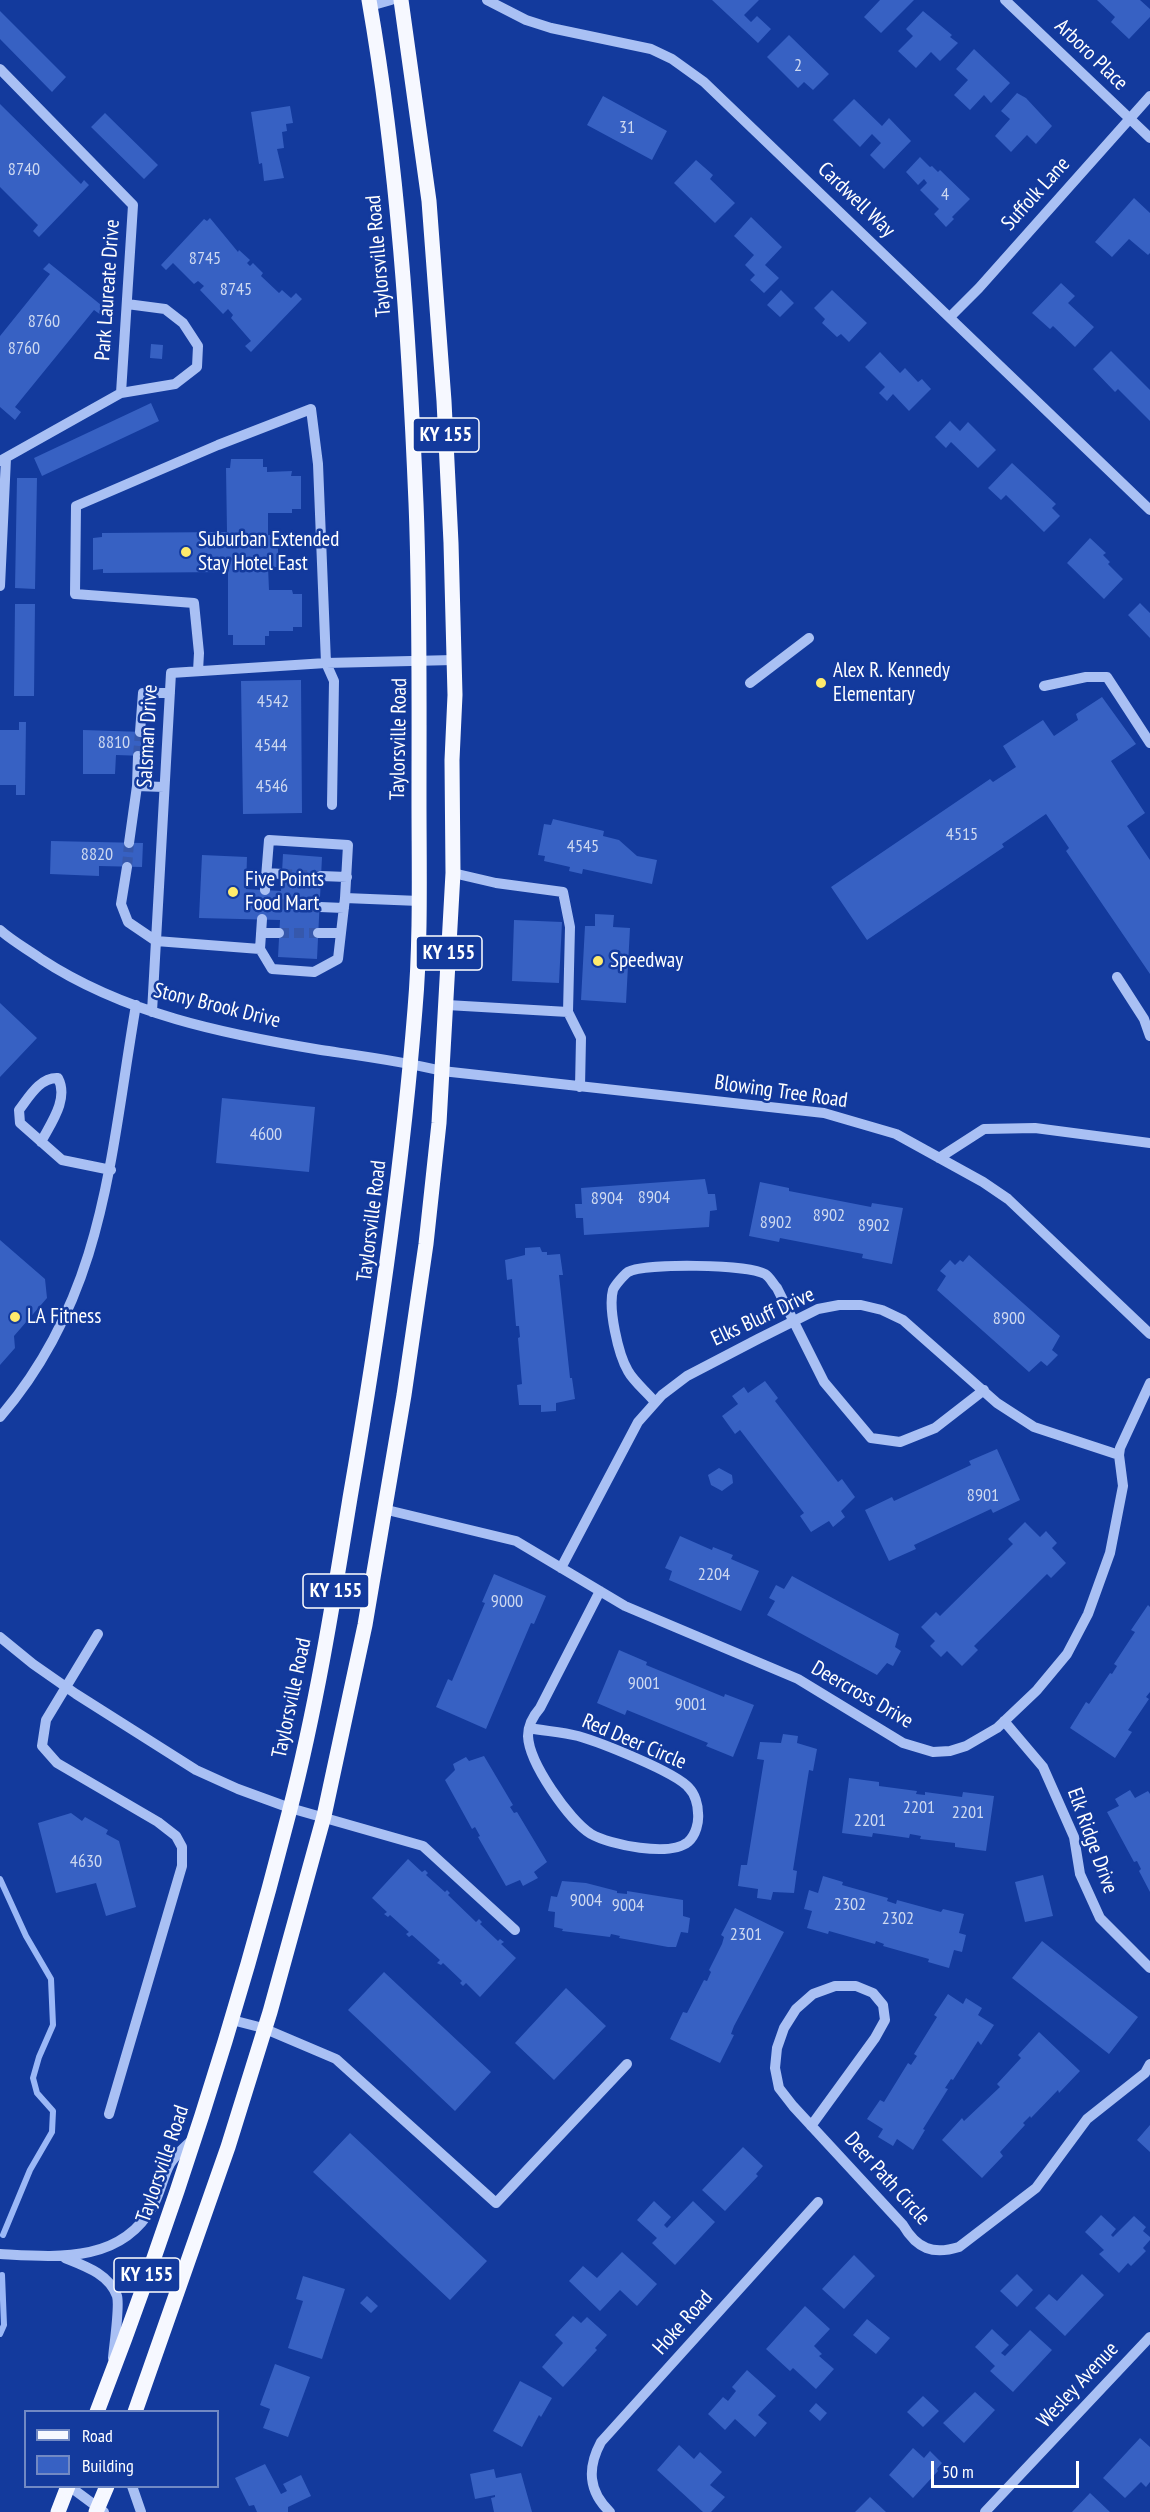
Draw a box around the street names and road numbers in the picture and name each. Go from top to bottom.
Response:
street label: Arboro Place [1049,14,1133,96]
street label: Suffolk Lane [997,152,1075,236]
street label: Cardwell Way [812,157,900,243]
street label: Taylorsville Road [361,194,397,318]
street label: Park Laureate Drive [91,219,125,361]
road number: KY 155 [413,418,479,452]
street label: Taylorsville Road [385,678,413,800]
street label: Salsman Drive [133,684,163,788]
road number: KY 155 [416,936,482,970]
street label: Stony Brook Drive [151,978,283,1034]
street label: Blowing Tree Road [713,1070,849,1114]
street label: Taylorsville Road [352,1159,392,1283]
street label: Elks Bluff Drive [707,1282,819,1352]
road number: KY 155 [303,1574,369,1608]
street label: Taylorsville Road [267,1636,317,1760]
street label: Deercross Drive [807,1656,917,1734]
street label: Red Deer Circle [578,1709,690,1775]
street label: Elk Ridge Drive [1061,1785,1123,1897]
street label: Taylorsville Road [131,2102,195,2226]
street label: Deer Path Circle [839,2127,935,2231]
road number: KY 155 [114,2258,180,2292]
street label: Hoke Road [648,2286,718,2360]
street label: Wesley Avenue [1032,2337,1124,2433]

